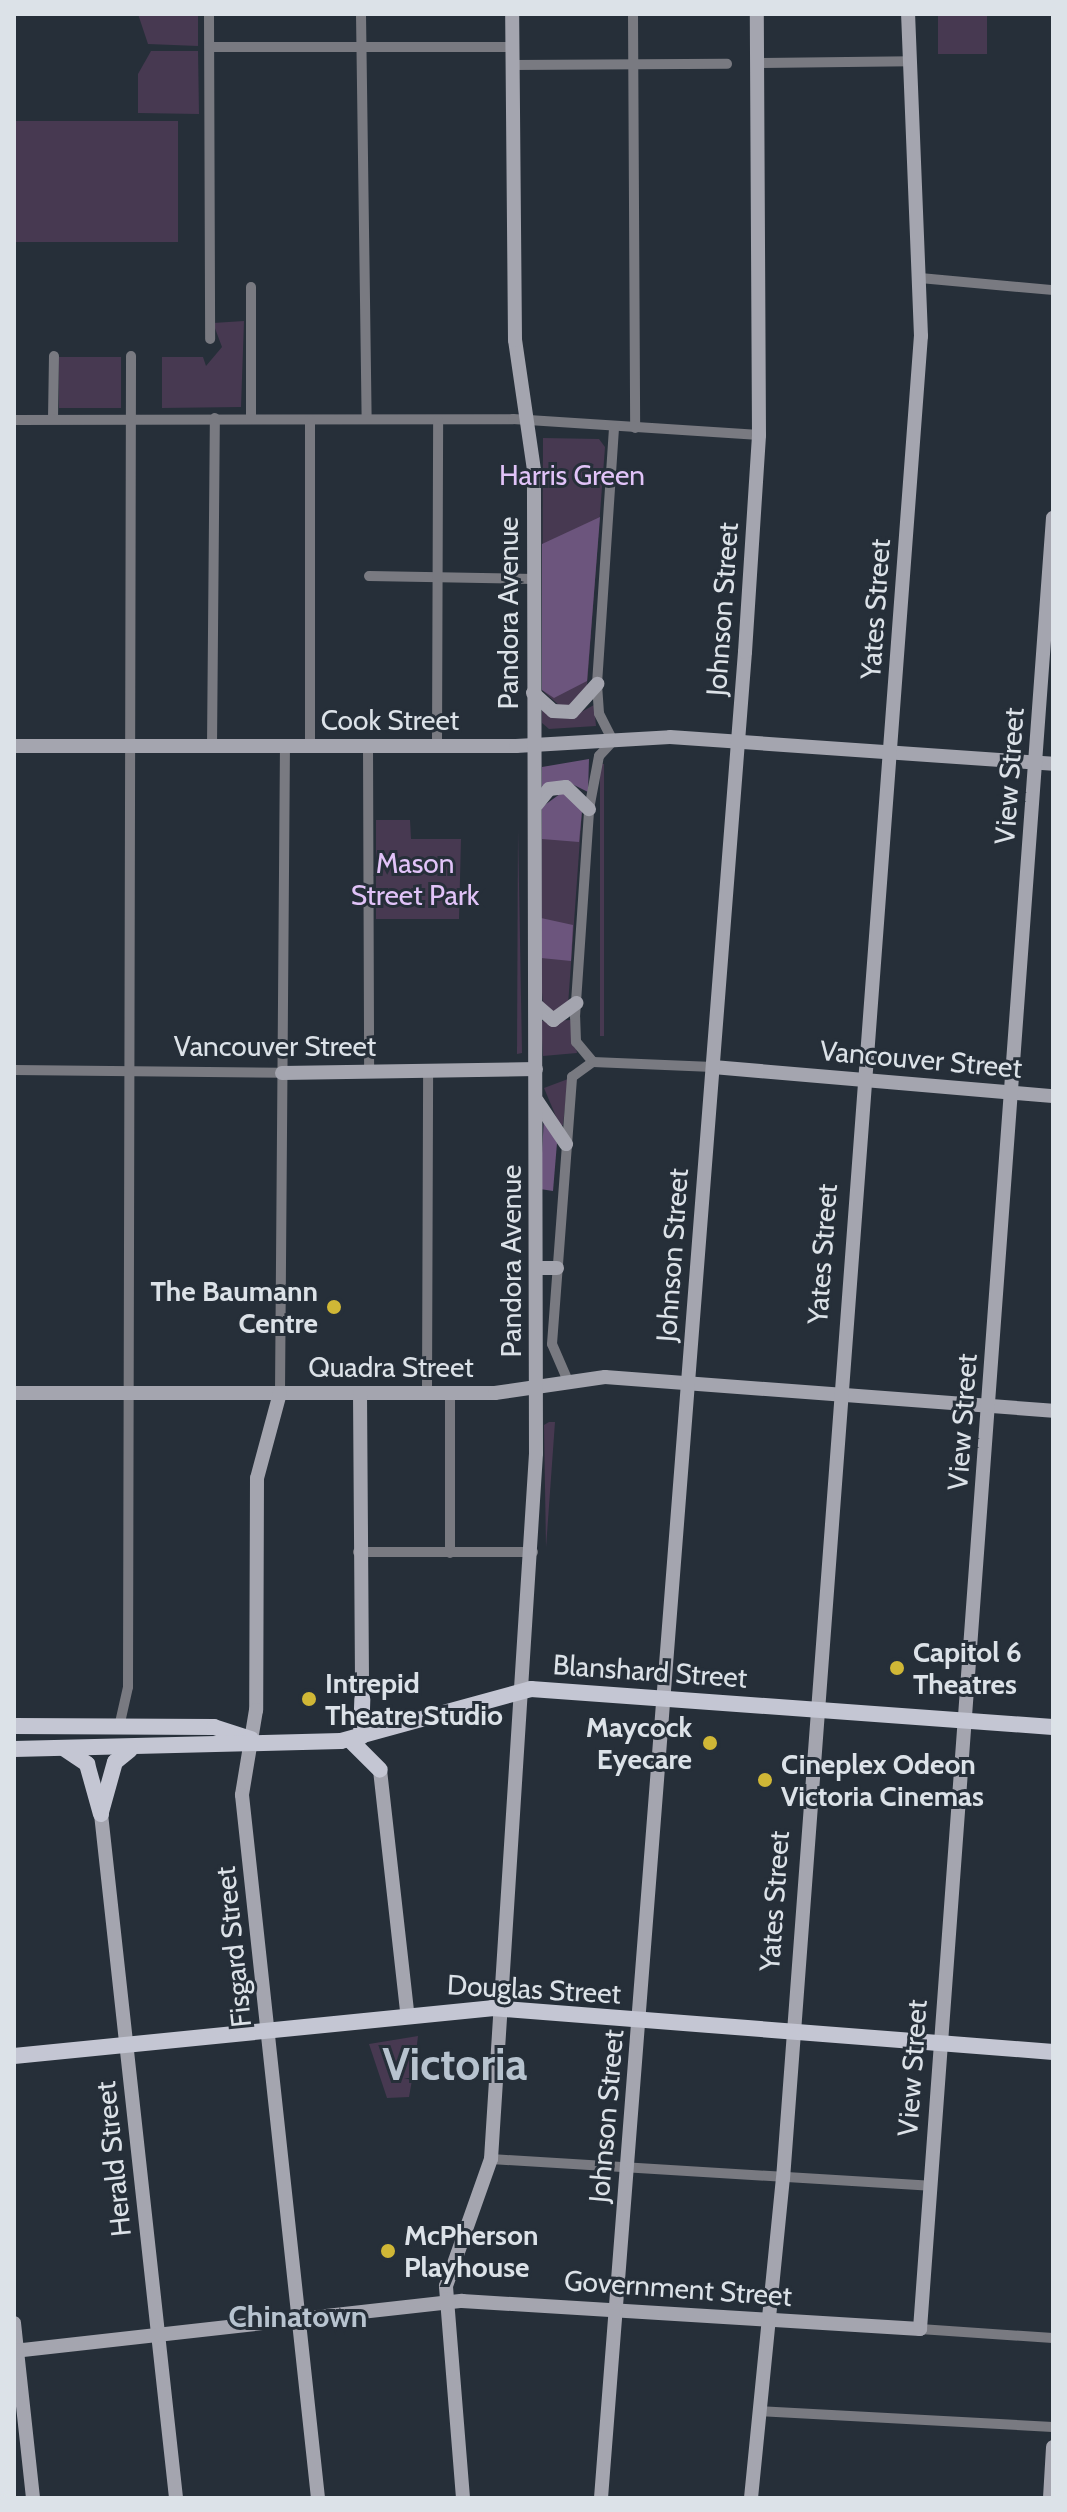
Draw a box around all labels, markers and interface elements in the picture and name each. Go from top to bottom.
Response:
park label: Harris Green [499,458,645,492]
street label: Pandora Avenue [491,517,525,709]
street label: Johnson Street [699,521,745,697]
street label: Yates Street [853,538,897,680]
street label: Cook Street [321,703,459,737]
street label: View Street [987,706,1031,846]
park label: Mason Street Park [351,846,479,912]
street label: Vancouver Street [174,1029,376,1063]
street label: Vancouver Street [819,1033,1023,1085]
street label: Pandora Avenue [494,1165,528,1357]
street label: Johnson Street [649,1167,695,1343]
street label: Yates Street [800,1183,844,1325]
place label: The Baumann Centre [150,1274,318,1340]
marker: The Baumann Centre [325,1298,343,1316]
street label: Quadra Street [308,1350,474,1384]
street label: View Street [940,1352,984,1492]
place label: Capitol 6 Theatres [913,1635,1022,1701]
street label: Blanshard Street [552,1647,748,1695]
marker: Capitol 6 Theatres [888,1659,906,1677]
place label: Intrepid Theatre Studio [325,1666,503,1732]
marker: Intrepid Theatre Studio [300,1690,318,1708]
place label: Maycock Eyecare [586,1710,692,1776]
marker: Maycock Eyecare [699,1732,721,1754]
place label: Cineplex Odeon Victoria Cinemas [781,1747,984,1813]
marker: Cineplex Odeon Victoria Cinemas [756,1771,774,1789]
street label: Yates Street [752,1830,796,1972]
street label: Fisgard Street [208,1865,258,2029]
street label: Douglas Street [446,1968,622,2010]
street label: View Street [890,1998,934,2138]
street label: Johnson Street [582,2028,630,2204]
district label: Victoria [383,2039,527,2091]
street label: Herald Street [88,2080,138,2238]
place label: McPherson Playhouse [404,2218,538,2284]
marker: McPherson Playhouse [379,2242,397,2260]
street label: Government Street [563,2263,793,2313]
district label: Chinatown [229,2299,367,2335]

